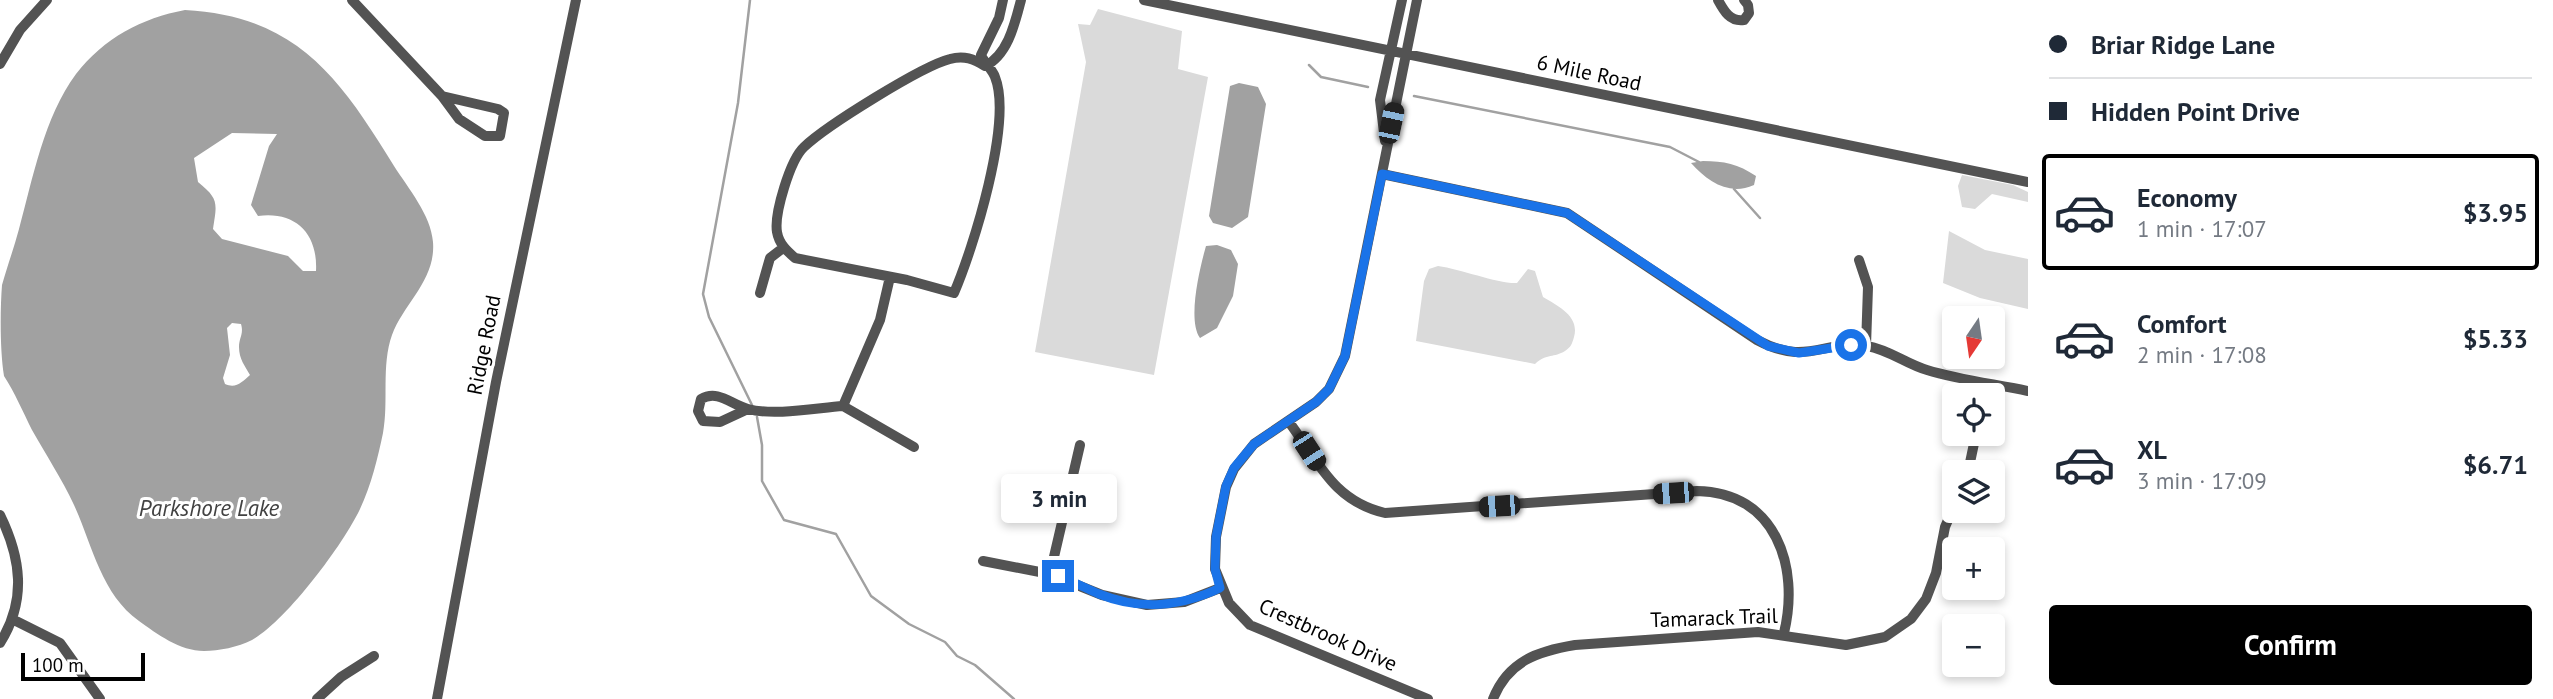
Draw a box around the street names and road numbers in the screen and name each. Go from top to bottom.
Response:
street label: 6 Mile Road [1534,48,1644,97]
street label: Ridge Road [461,293,506,397]
street label: Crestbrook Drive [1255,592,1402,677]
street label: Tamarack Trail [1650,602,1778,633]

